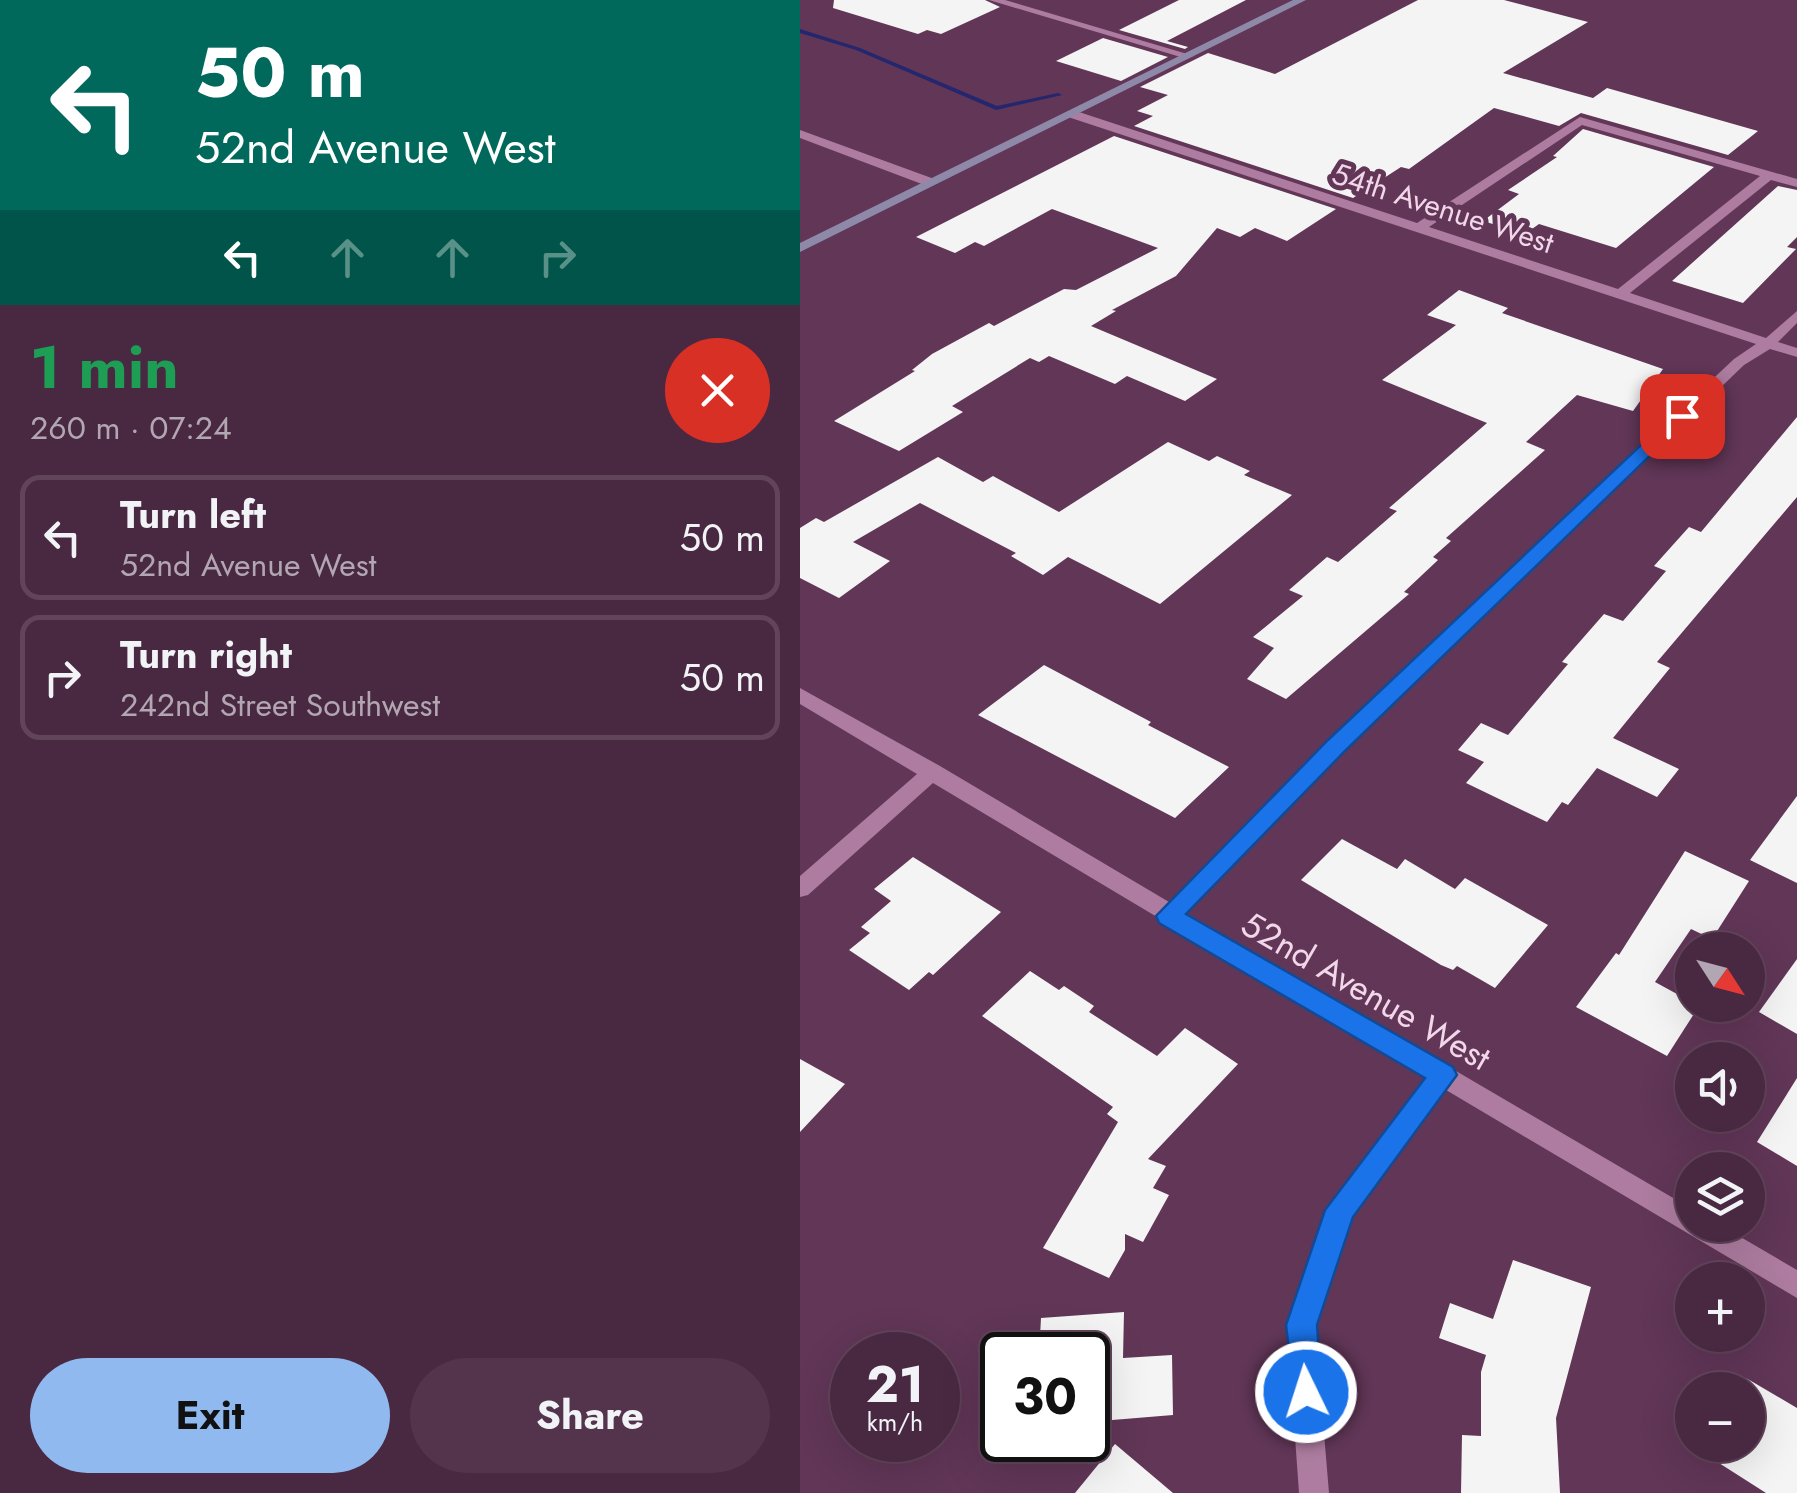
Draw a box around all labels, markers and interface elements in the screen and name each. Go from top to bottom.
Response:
text: 50 m [195,22,365,123]
icon: left [30,40,160,170]
text: 52nd Avenue West [195,115,556,180]
street label: 54th Avenue West [1327,152,1560,264]
icon: left [215,230,270,285]
icon: ahead [320,230,375,285]
icon: ahead [425,230,480,285]
icon: right [530,230,585,285]
text: 1 min [30,324,179,411]
button: close [665,338,770,443]
pin [1640,374,1725,459]
icon: arrive [1655,389,1710,444]
text: 260 m · 07:24 [30,405,232,451]
text: Turn left [120,487,266,542]
icon: left [35,510,90,565]
text: 50 m [680,510,765,565]
text: 52nd Avenue West [120,542,376,588]
text: Turn right [120,627,292,682]
icon: right [35,650,90,705]
text: 50 m [680,650,765,705]
text: 242nd Street Southwest [120,682,440,728]
street label: 52nd Avenue West [1232,899,1500,1083]
north arrow [1675,932,1765,1022]
map controls [1675,932,1765,1462]
button: sound [1675,1042,1765,1132]
button: layers [1675,1152,1765,1242]
button: + [1675,1262,1765,1352]
speed limit sign: 30 [980,1332,1110,1462]
position arrow [1254,1340,1358,1444]
text: 21 [866,1348,924,1421]
button: Exit [30,1358,390,1473]
button: Share [410,1358,770,1473]
button: − [1675,1372,1765,1462]
text: km/h [867,1404,923,1440]

